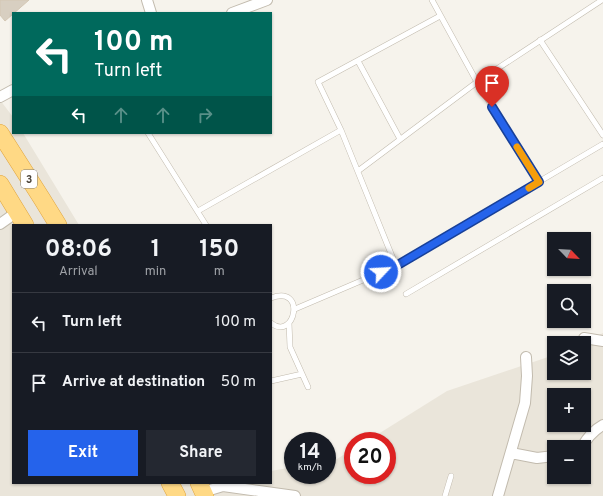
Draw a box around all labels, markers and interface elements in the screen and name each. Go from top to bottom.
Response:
text: 100 m [94,25,174,61]
icon: left [28,28,80,80]
text: Turn left [94,60,162,83]
pin [475,66,509,107]
icon: arrive [481,72,503,94]
icon: left [68,104,90,126]
icon: ahead [110,104,132,126]
icon: ahead [152,104,174,126]
icon: right [194,104,216,126]
road number: 3 [21,170,37,188]
north arrow [547,232,591,276]
map controls [547,232,591,484]
text: 08:06 [45,235,112,265]
text: 1 [151,235,160,265]
text: 150 [199,235,239,265]
position arrow [360,251,402,293]
text: Arrival [59,264,98,280]
text: min [145,264,166,280]
text: m [214,264,225,280]
button: search [547,284,591,328]
icon: left [28,312,50,334]
text: Turn left [62,313,122,332]
text: 100 m [215,313,256,332]
button: layers [547,336,591,380]
icon: arrive [28,372,50,394]
text: Arrive at destination [62,373,205,392]
text: 50 m [221,373,256,392]
button: + [547,388,591,432]
button: Exit [28,430,138,476]
button: Share [146,430,256,476]
speed limit sign: 20 [344,432,396,484]
text: 14 [300,440,320,466]
button: − [547,440,591,484]
text: km/h [298,461,322,474]

